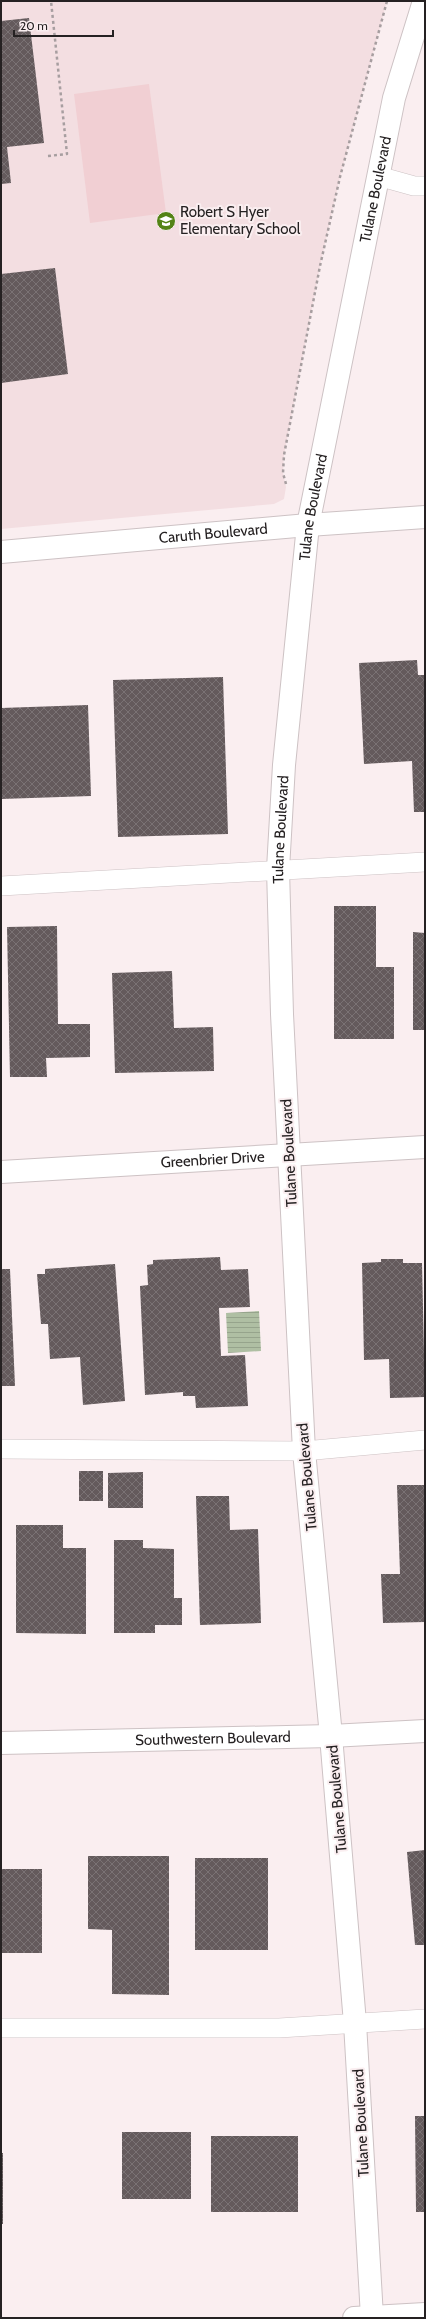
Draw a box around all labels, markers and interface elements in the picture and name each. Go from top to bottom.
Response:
scale bar [14,12,113,38]
text: 20 m [20,18,48,33]
street label: Tulane Boulevard [356,135,395,244]
place label: Robert S Hyer Elementary School [180,203,301,238]
school or university icon: Robert S Hyer Elementary School [155,210,177,232]
street label: Tulane Boulevard [295,452,331,562]
street label: Caruth Boulevard [158,520,268,547]
street label: Tulane Boulevard [269,775,292,884]
street label: Tulane Boulevard [277,1098,301,1208]
street label: Greenbrier Drive [160,1147,265,1172]
street label: Tulane Boulevard [293,1422,321,1532]
street label: Southwestern Boulevard [135,1728,291,1749]
street label: Tulane Boulevard [323,1744,351,1854]
street label: Tulane Boulevard [349,2068,373,2178]

